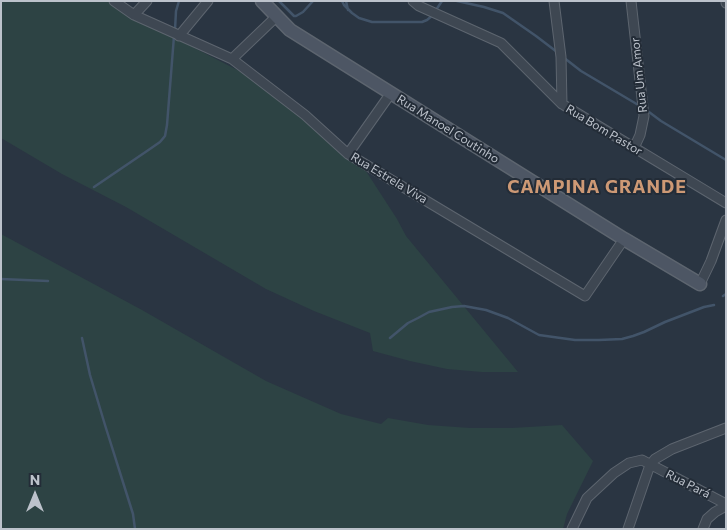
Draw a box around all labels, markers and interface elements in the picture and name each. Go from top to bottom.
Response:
street label: Rua Um Amor [628,37,650,113]
street label: Rua Manoel Coutinho [394,92,502,166]
street label: Rua Bom Pastor [563,101,645,159]
street label: Rua Estrela Viva [348,149,430,207]
district label: CAMPINA GRANDE [505,176,689,198]
street label: Rua Pará [663,467,713,501]
north arrow [10,470,60,520]
text: N [30,471,40,488]

